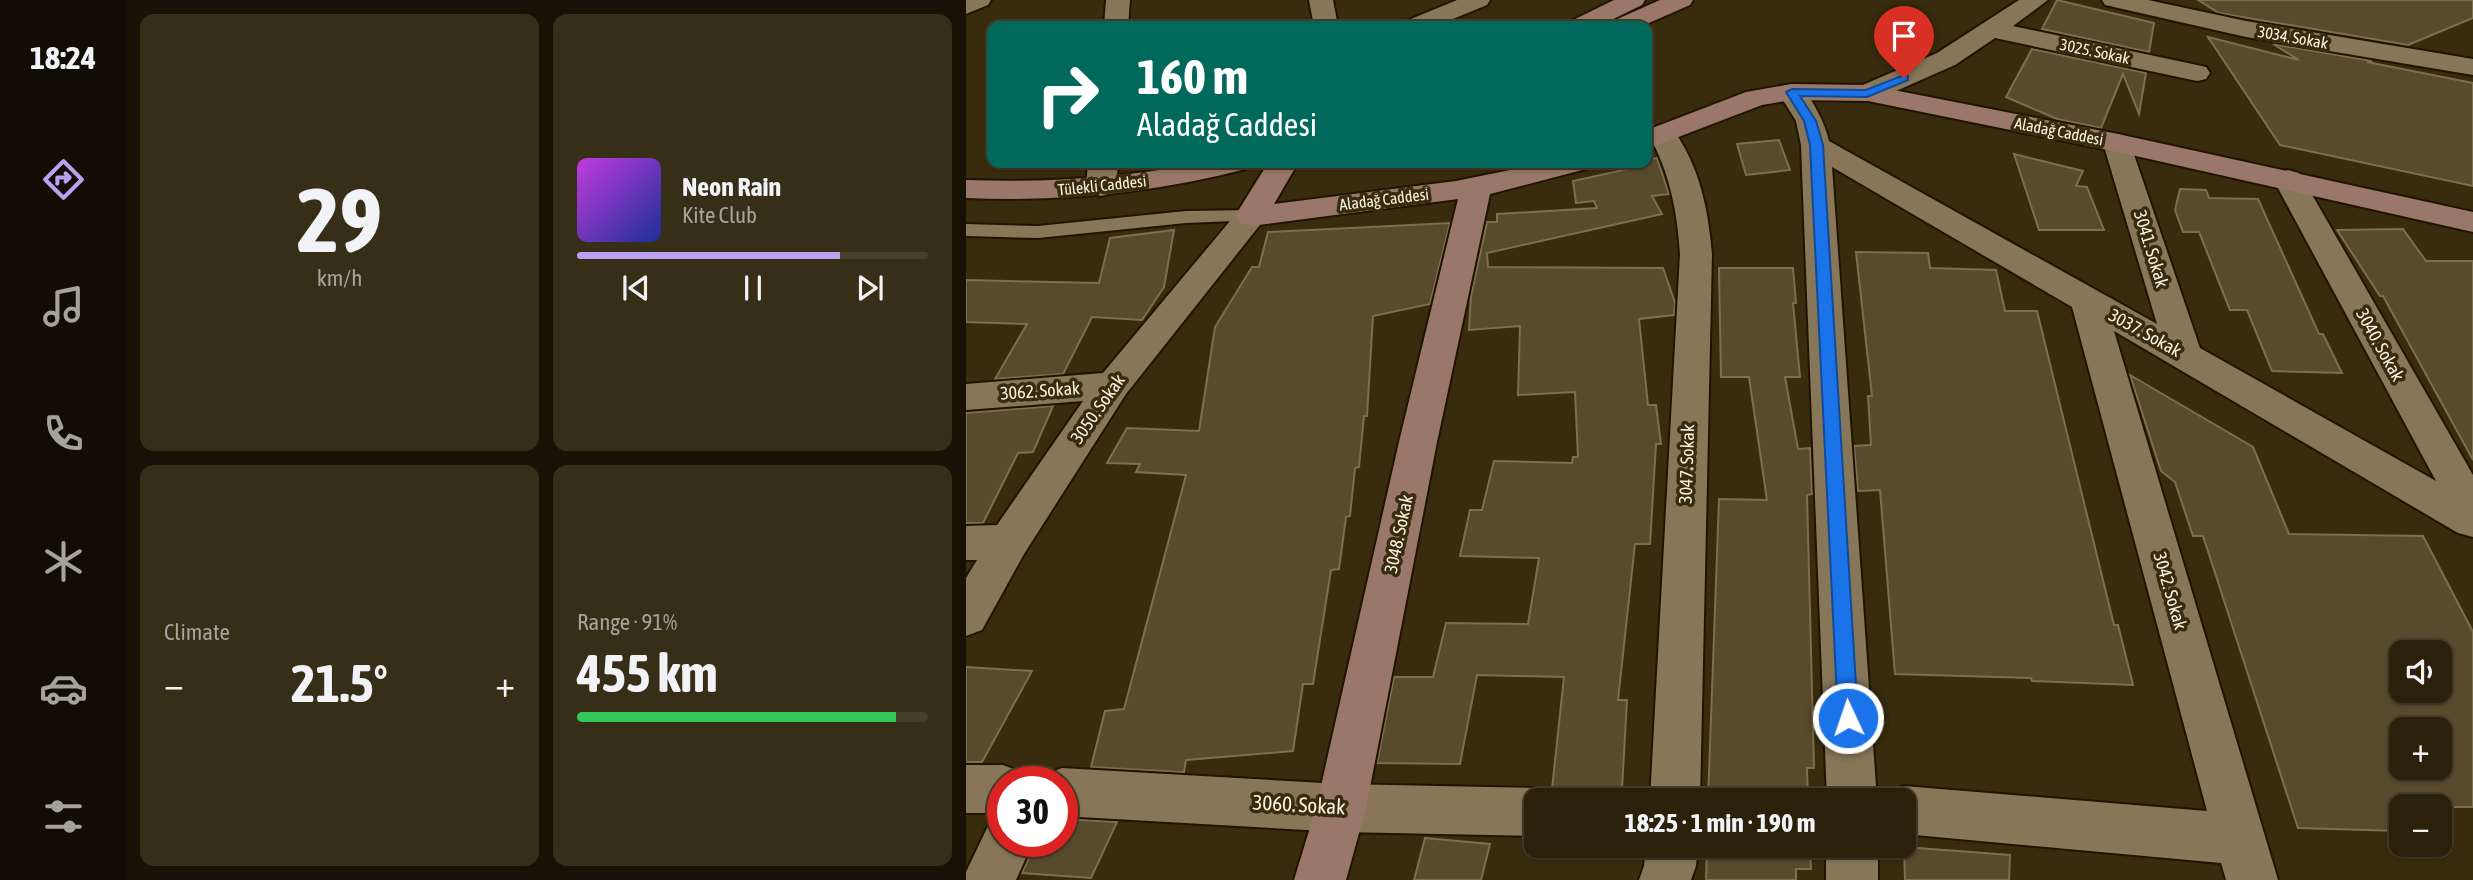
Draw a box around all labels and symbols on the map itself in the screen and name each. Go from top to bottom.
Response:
pin [1874,6,1934,78]
street label: 3034. Sokak [2257,22,2329,52]
street label: 3025. Sokak [2058,35,2132,67]
street label: Aladağ Caddesi [2013,114,2105,149]
street label: Tülekli Caddesi [1057,171,1147,199]
street label: Aladağ Caddesi [1338,185,1430,214]
street label: 3041. Sokak [2130,208,2173,290]
street label: 3037. Sokak [2105,304,2185,361]
street label: 3040. Sokak [2352,305,2409,385]
street label: 3050. Sokak [1066,370,1129,447]
street label: 3062. Sokak [999,377,1081,404]
street label: 3047. Sokak [1675,424,1698,504]
street label: 3048. Sokak [1380,493,1417,575]
street label: 3042. Sokak [2149,550,2192,632]
position arrow [1811,681,1885,755]
speed limit sign: 30 [987,766,1078,857]
street label: 3060. Sokak [1252,790,1346,818]

